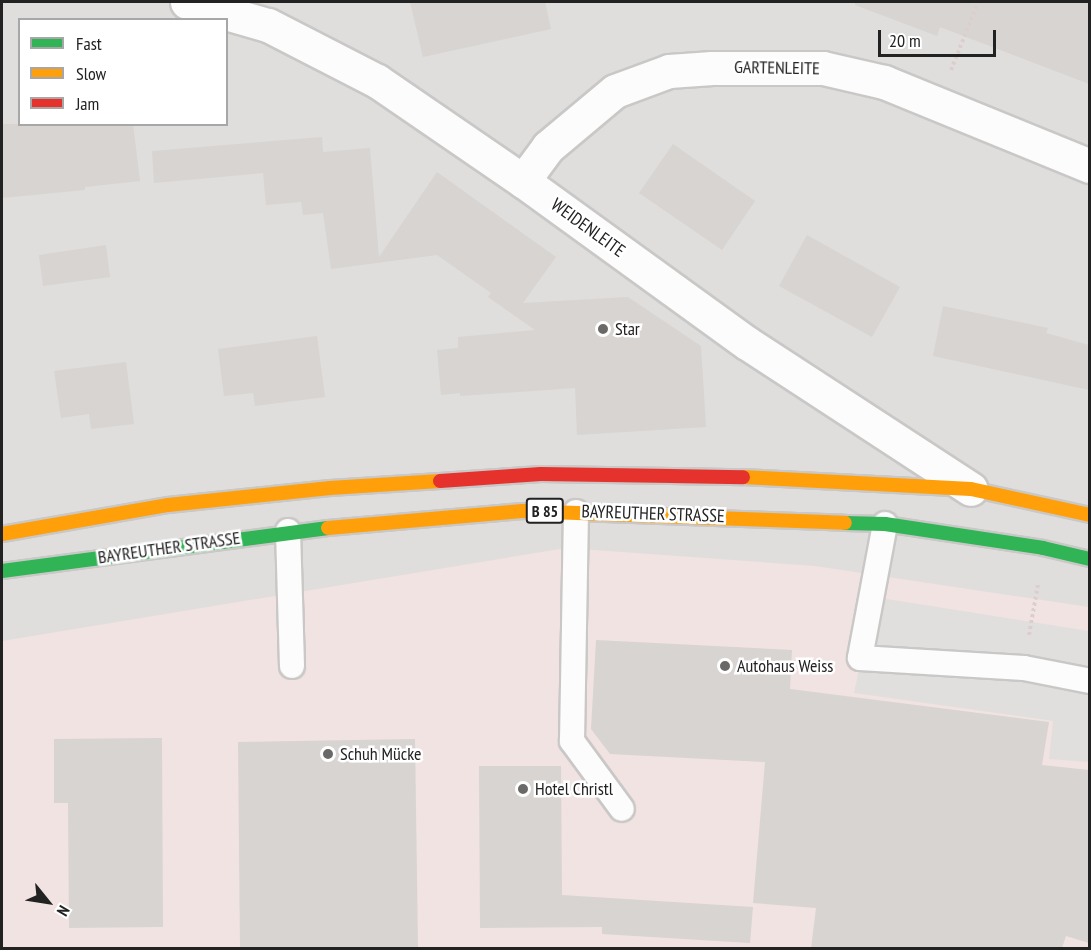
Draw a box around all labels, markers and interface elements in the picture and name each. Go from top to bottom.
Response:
legend [18,18,228,126]
scale bar [881,18,1000,56]
text: 20 m [889,29,921,52]
text: Fast [76,32,102,55]
street label: GARTENLEITE [734,56,820,80]
text: Slow [76,62,106,85]
text: Jam [76,92,99,115]
street label: WEIDENLEITE [547,194,629,262]
place label: Star [615,318,640,340]
marker: Star [596,322,610,336]
road number: B 85 [526,498,564,524]
street label: BAYREUTHER STRASSE [581,501,725,527]
street label: BAYREUTHER STRASSE [97,527,241,569]
place label: Autohaus Weiss [737,655,834,677]
marker: Autohaus Weiss [718,659,732,673]
place label: Schuh Mücke [340,743,422,765]
marker: Schuh Mücke [321,747,335,761]
place label: Hotel Christl [535,778,613,800]
marker: Hotel Christl [516,782,530,796]
north arrow [18,872,78,932]
text: N [53,902,74,920]

